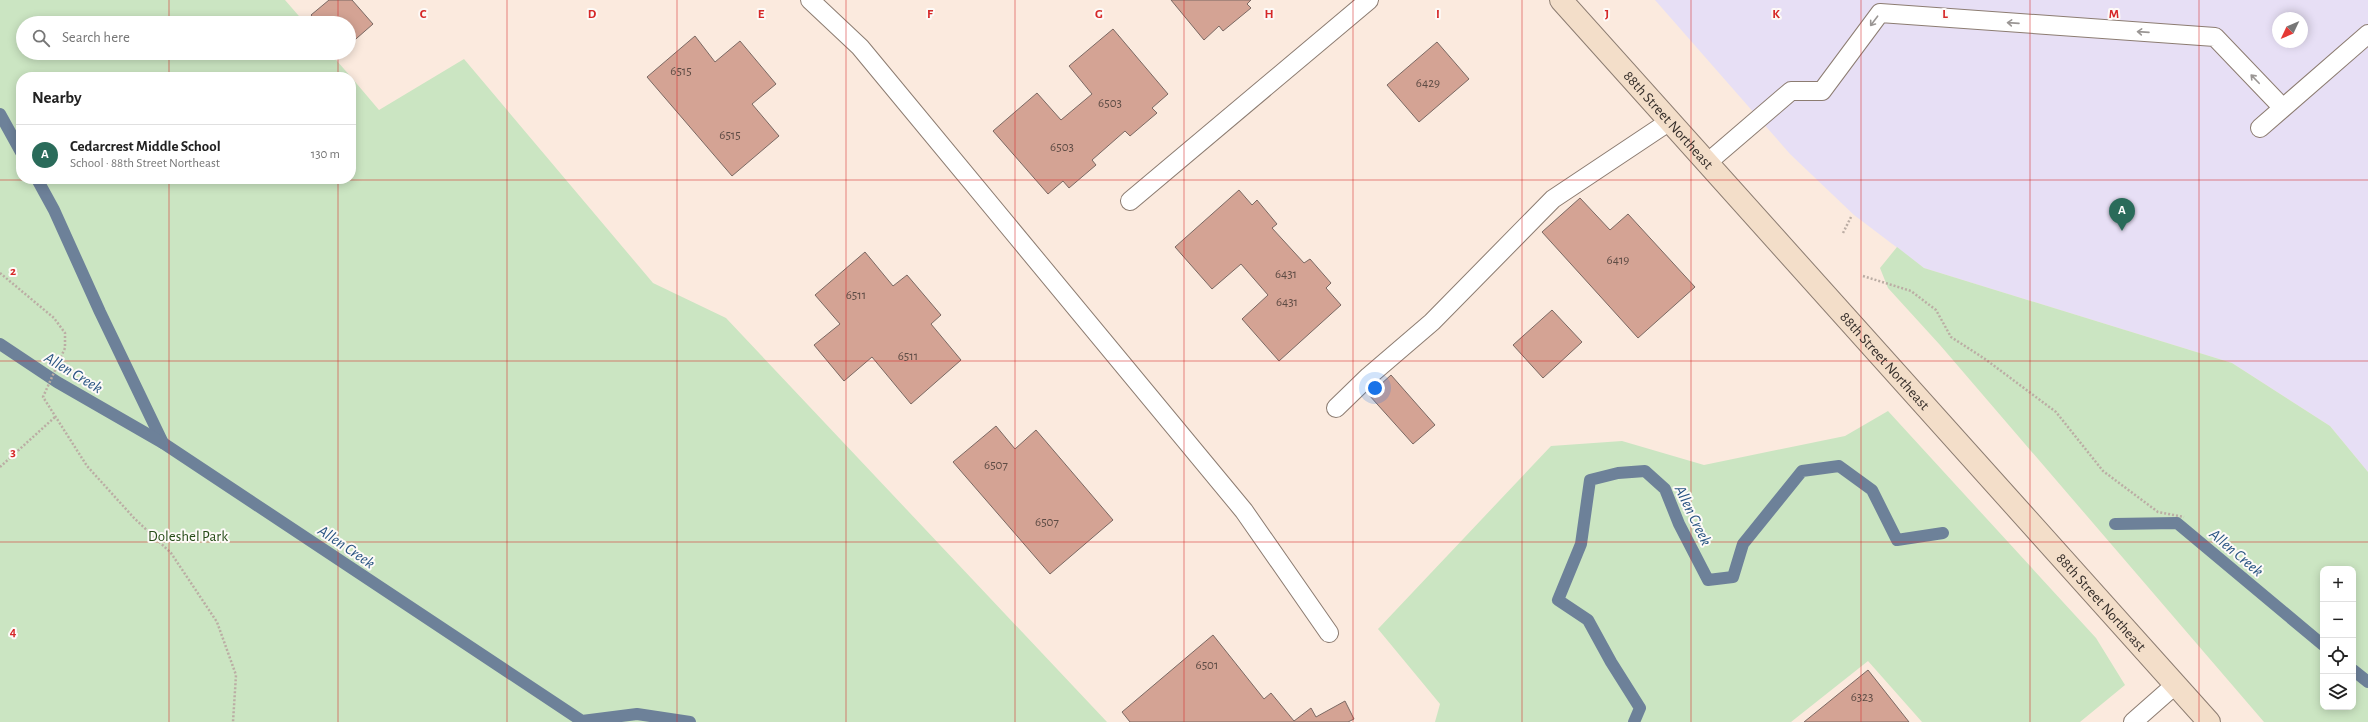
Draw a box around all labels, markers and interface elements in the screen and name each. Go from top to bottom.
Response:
text: C [420,8,427,21]
text: D [588,8,597,21]
text: E [758,8,765,21]
text: F [927,8,934,21]
text: G [1095,8,1103,21]
text: H [1264,8,1274,21]
text: I [1436,8,1440,21]
text: J [1605,8,1609,21]
text: K [1772,8,1780,21]
text: L [1942,8,1948,21]
text: M [2109,8,2119,21]
north arrow [2272,12,2308,48]
search box [16,16,356,60]
one-way arrow [1870,16,1878,27]
one-way arrow [2007,19,2020,26]
icon: search [30,27,52,49]
one-way arrow [2137,29,2150,36]
text: Search here [62,30,130,45]
house number: 6515 [670,65,692,78]
street label: 88th Street Northeast [1620,68,1716,172]
one-way arrow [2250,74,2260,84]
house number: 6429 [1416,77,1440,90]
text: Nearby [32,89,82,106]
house number: 6503 [1098,97,1122,110]
house number: 6515 [719,129,741,142]
text: Cedarcrest Middle School [70,139,221,154]
house number: 6503 [1050,141,1074,154]
text: A [41,148,49,161]
text: 130 m [311,148,340,161]
text: School · 88th Street Northeast [70,157,220,170]
pin: A [2109,198,2135,231]
house number: 6419 [1607,254,1629,267]
text: 2 [10,265,16,278]
house number: 6431 [1275,268,1297,281]
house number: 6511 [846,289,866,302]
house number: 6431 [1276,296,1298,309]
street label: 88th Street Northeast [1837,309,1932,413]
water label: Allen Creek [41,349,105,396]
house number: 6511 [898,350,918,363]
your location [1365,378,1385,398]
text: 3 [10,446,16,459]
house number: 6507 [984,459,1008,472]
water label: Allen Creek [1671,482,1714,548]
house number: 6507 [1035,516,1059,529]
water label: Allen Creek [314,522,378,572]
water label: Allen Creek [2206,525,2266,580]
park label: Doleshel Park [148,529,228,544]
street label: 88th Street Northeast [2053,550,2149,654]
map controls [2320,566,2356,710]
button: + [2320,566,2356,602]
button: − [2320,602,2356,638]
text: 4 [10,626,17,639]
button: locate [2320,638,2356,674]
house number: 6501 [1196,659,1218,672]
button: layers [2320,674,2356,710]
house number: 6323 [1851,691,1873,704]

